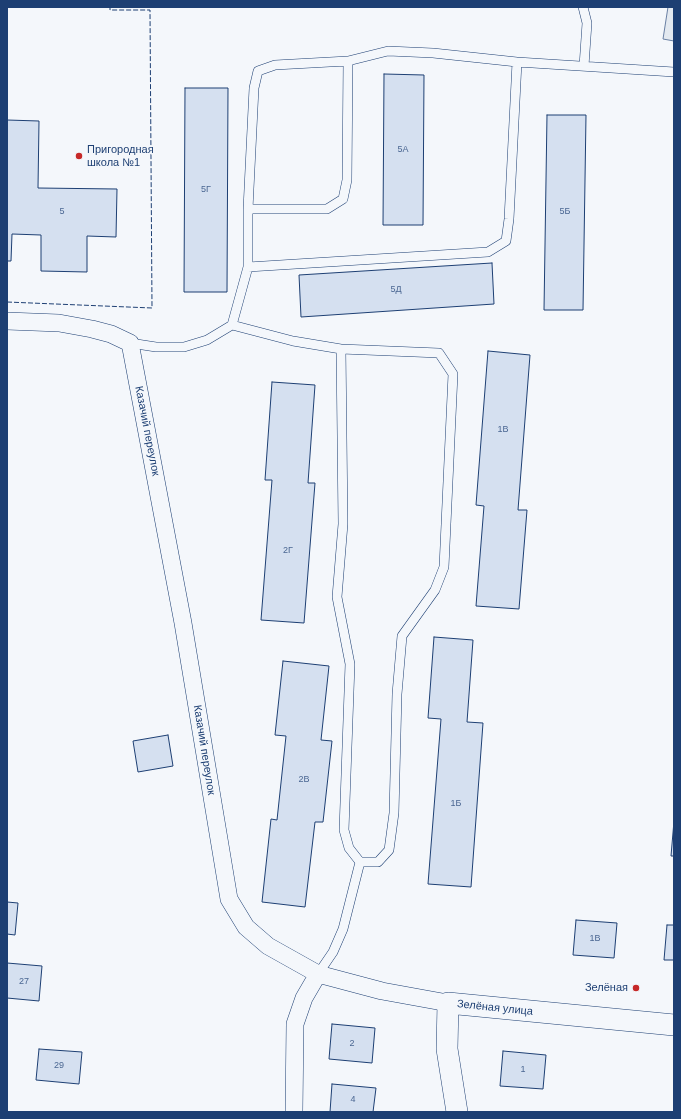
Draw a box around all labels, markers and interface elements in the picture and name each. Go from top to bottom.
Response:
place label: Пригородная школа №1 [87,143,154,169]
house number: 5А [397,145,409,155]
marker: Пригородная школа №1 [74,151,84,161]
house number: 5Г [201,185,211,195]
house number: 5 [59,207,65,217]
house number: 5Б [560,207,570,217]
house number: 5Д [390,285,402,295]
street label: Казачий переулок [132,385,162,477]
house number: 1В [497,425,509,435]
house number: 2Г [283,546,293,556]
street label: Казачий переулок [190,704,218,796]
house number: 2В [298,775,310,785]
house number: 1Б [451,799,461,809]
house number: 1В [589,934,601,944]
house number: 27 [19,977,29,987]
place label: Зелёная [585,981,628,995]
marker: Зелёная [631,983,641,993]
street label: Зелёная улица [456,997,534,1019]
house number: 2 [349,1039,355,1049]
house number: 29 [54,1061,64,1071]
house number: 1 [520,1065,526,1075]
house number: 4 [350,1095,356,1105]

